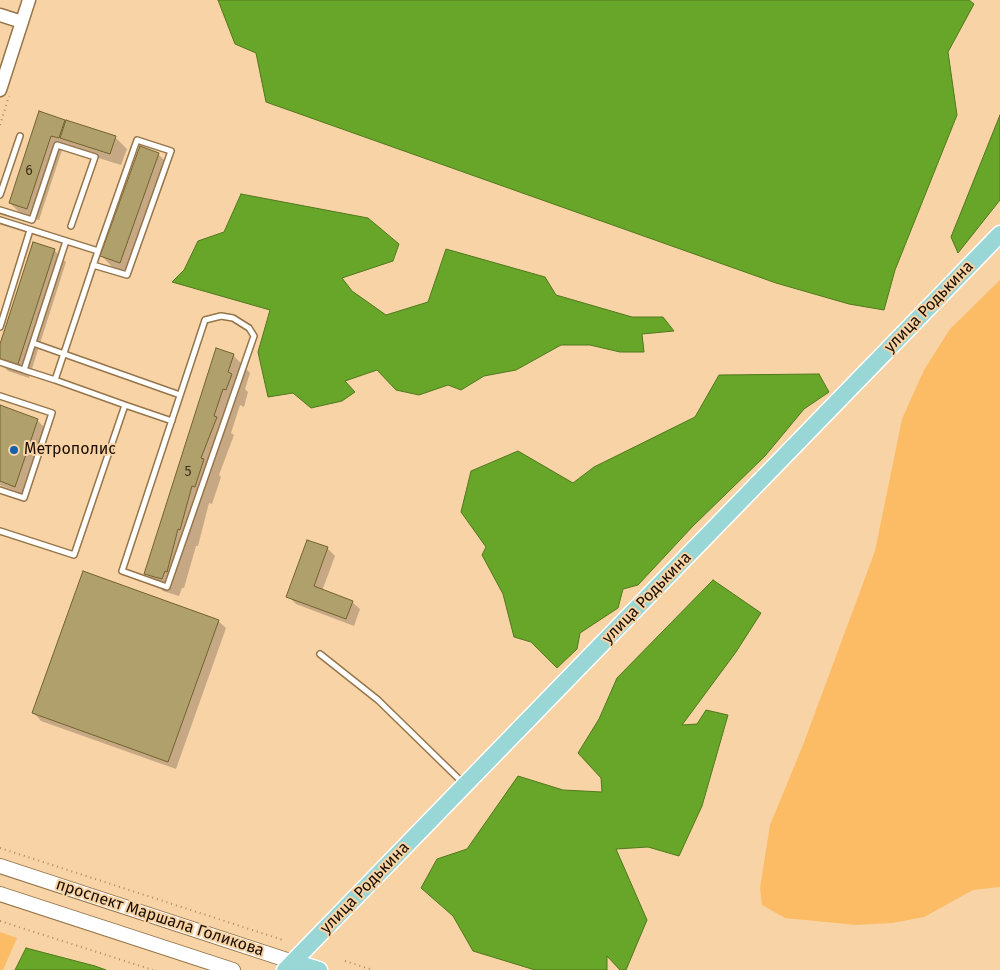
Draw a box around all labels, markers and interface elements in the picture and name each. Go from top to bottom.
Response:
house number: 6 [25,163,33,179]
street label: улица Родькина [880,257,978,357]
place label: Метрополис [24,440,116,460]
marker: Метрополис [8,444,20,456]
house number: 5 [184,464,192,480]
street label: улица Родькина [598,548,696,648]
street label: улица Родькина [316,838,414,938]
street label: проспект Маршала Голикова [54,875,266,961]

